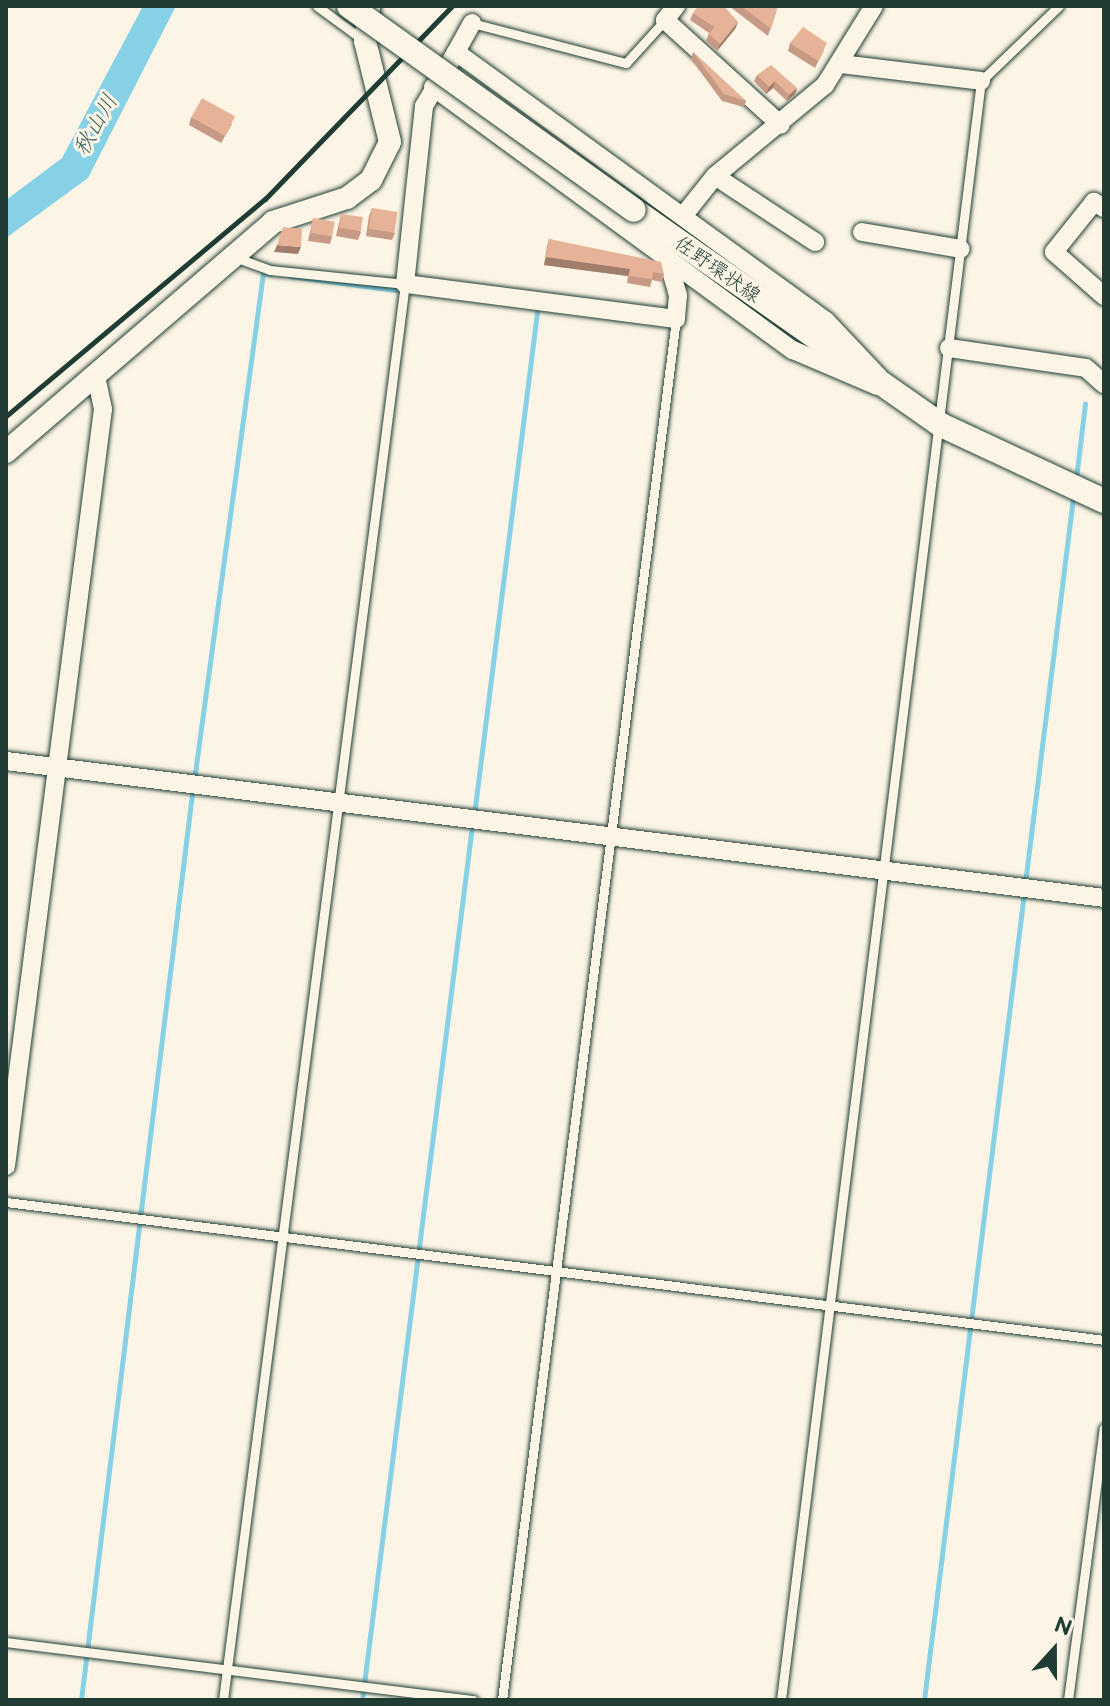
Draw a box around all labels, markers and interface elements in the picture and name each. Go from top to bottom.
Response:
water label: 秋山川 [68,90,124,160]
street label: 佐野環状線 [669,231,765,309]
north arrow [1014,1610,1094,1690]
text: N [1050,1612,1075,1643]

